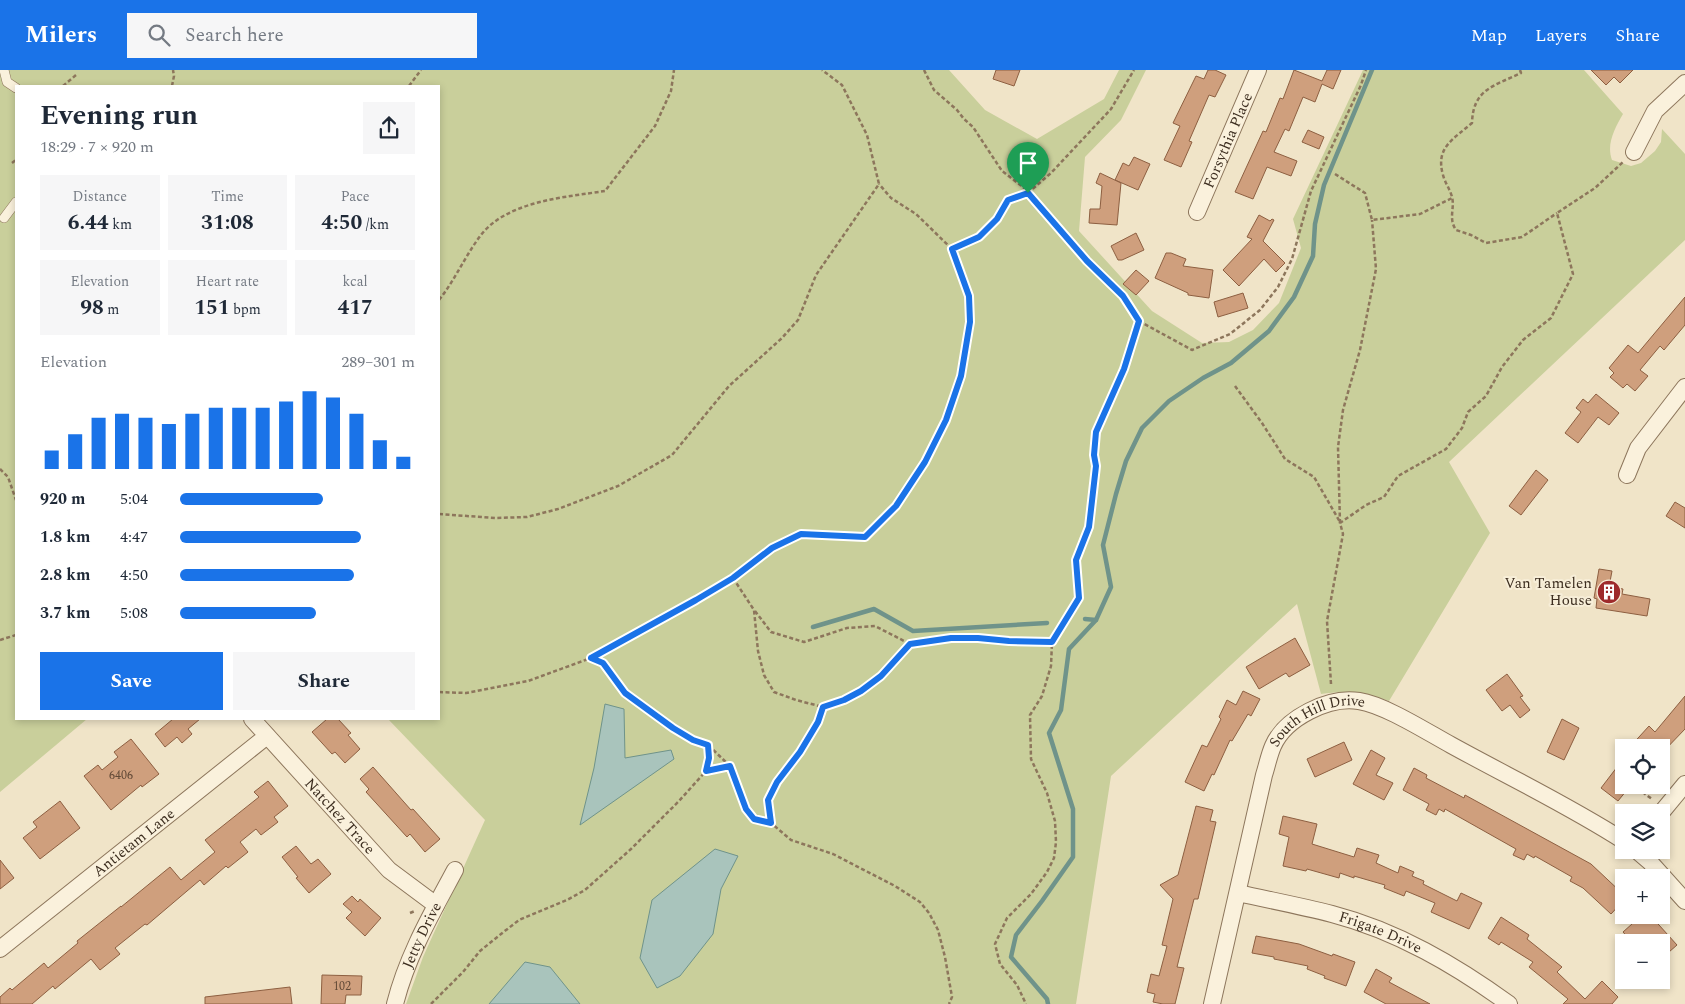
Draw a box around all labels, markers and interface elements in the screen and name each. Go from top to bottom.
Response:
search box [127,13,477,58]
text: Milers [25,17,97,53]
icon: search [145,21,173,49]
text: Search here [185,21,284,50]
text: Map [1471,22,1507,49]
text: Layers [1535,22,1587,49]
text: Share [1615,22,1660,49]
street label: Forsythia Place [1197,89,1259,192]
text: Evening run [40,94,198,137]
button: share [363,102,415,154]
text: 18:29 · 7 × 920 m [40,135,154,159]
pin [1007,142,1049,193]
icon: arrive [1014,149,1042,177]
text: Distance [73,186,127,207]
text: Time [211,186,244,207]
text: Pace [341,186,370,207]
text: 6.44 [68,207,109,239]
text: 31:08 [201,207,254,239]
text: 4:50 [321,207,362,239]
text: km [109,214,132,235]
text: /km [362,214,389,235]
text: Elevation [71,271,129,292]
text: Heart rate [196,271,259,292]
text: kcal [343,271,368,292]
text: 98 [80,292,104,324]
text: 151 [194,292,230,324]
text: 417 [337,292,373,324]
text: m [104,299,119,320]
text: bpm [230,299,261,320]
text: Elevation [40,350,107,374]
text: 289–301 m [341,350,415,374]
text: 920 m [40,487,85,511]
text: 5:04 [120,487,148,511]
text: 1.8 km [40,525,90,549]
text: 4:47 [120,525,148,549]
text: 2.8 km [40,563,90,587]
text: 4:50 [120,563,148,587]
place label: Van Tamelen House [1504,572,1592,612]
building icon: Van Tamelen House [1596,579,1622,605]
text: 3.7 km [40,601,90,625]
text: 5:08 [120,601,148,625]
button: Save [40,652,223,710]
button: Share [233,652,415,710]
street label: South Hill Drive [1263,689,1368,751]
map controls [1615,739,1670,989]
button: locate [1615,739,1670,794]
house number: 6406 [109,766,133,785]
street label: Natchez Trace [299,773,381,859]
street label: Antietam Lane [88,802,180,882]
button: layers [1615,804,1670,859]
button: + [1615,869,1670,924]
street label: Jetty Drive [396,898,447,972]
street label: Frigate Drive [1336,905,1426,959]
button: − [1615,934,1670,989]
house number: 102 [333,977,351,996]

